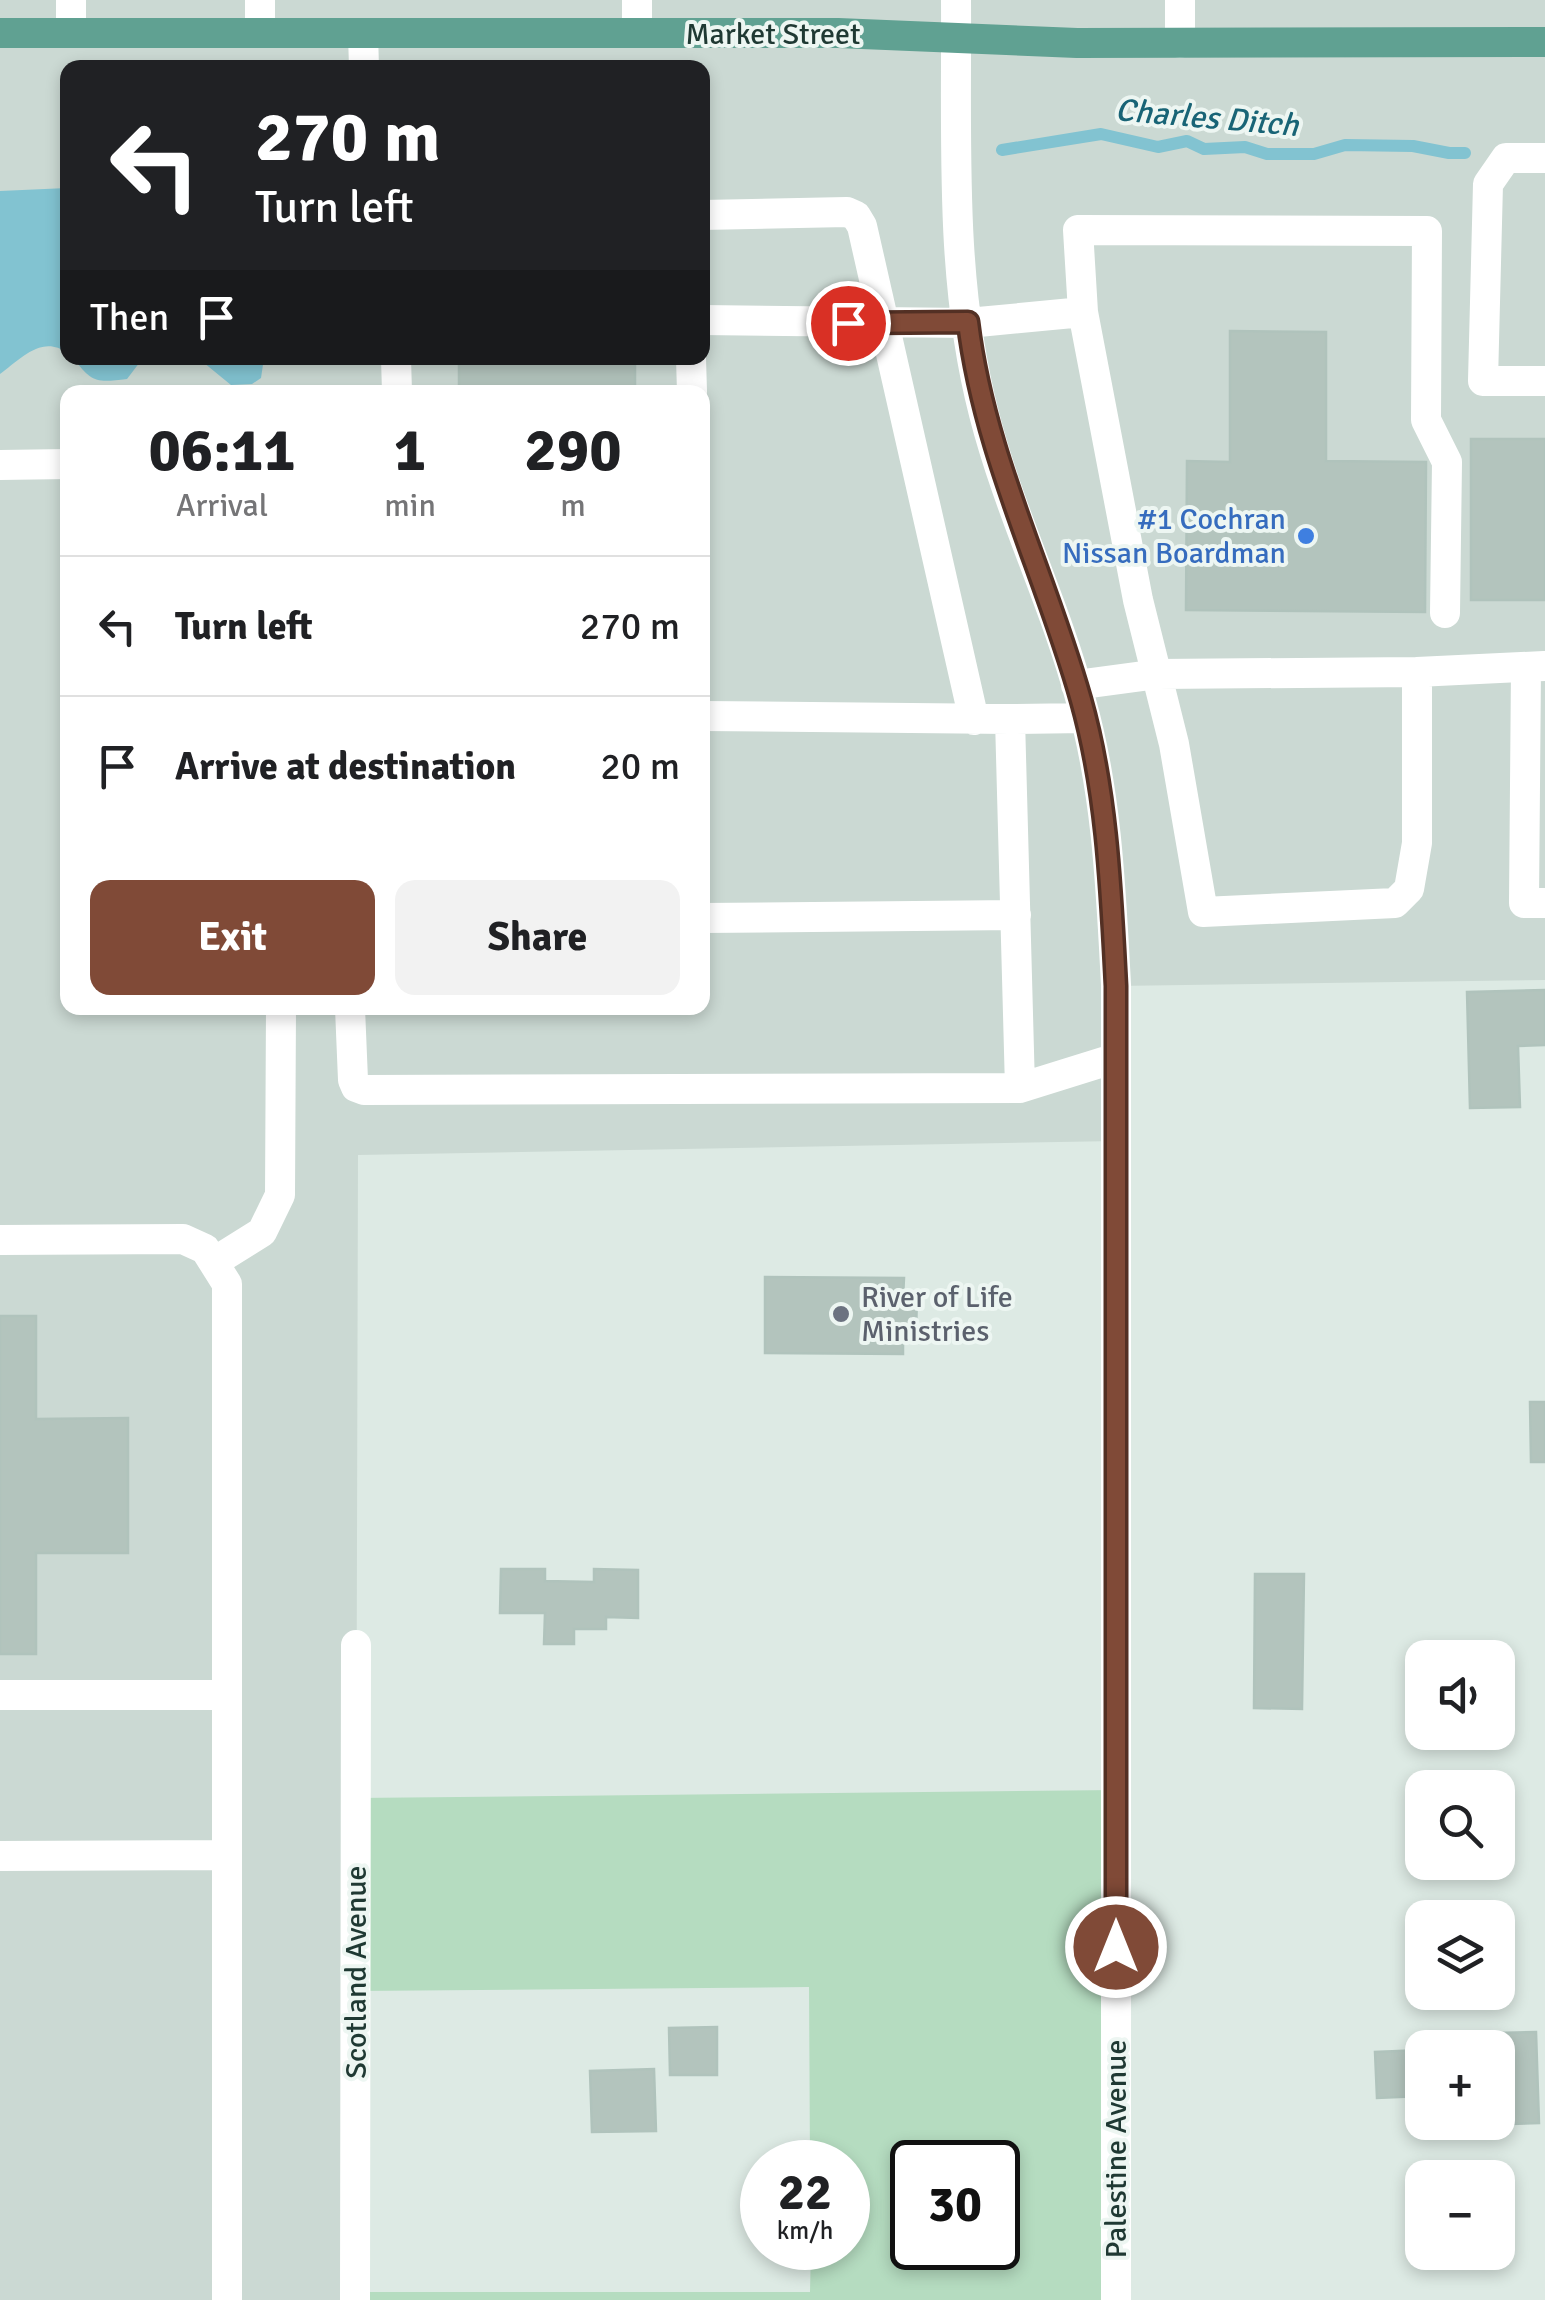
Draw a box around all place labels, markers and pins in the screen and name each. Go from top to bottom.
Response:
pin [806,281,891,366]
place label: #1 Cochran Nissan Boardman [1062,501,1286,572]
marker: #1 Cochran Nissan Boardman [1295,525,1317,547]
place label: River of Life Ministries [861,1279,1013,1350]
marker: River of Life Ministries [830,1303,852,1325]

